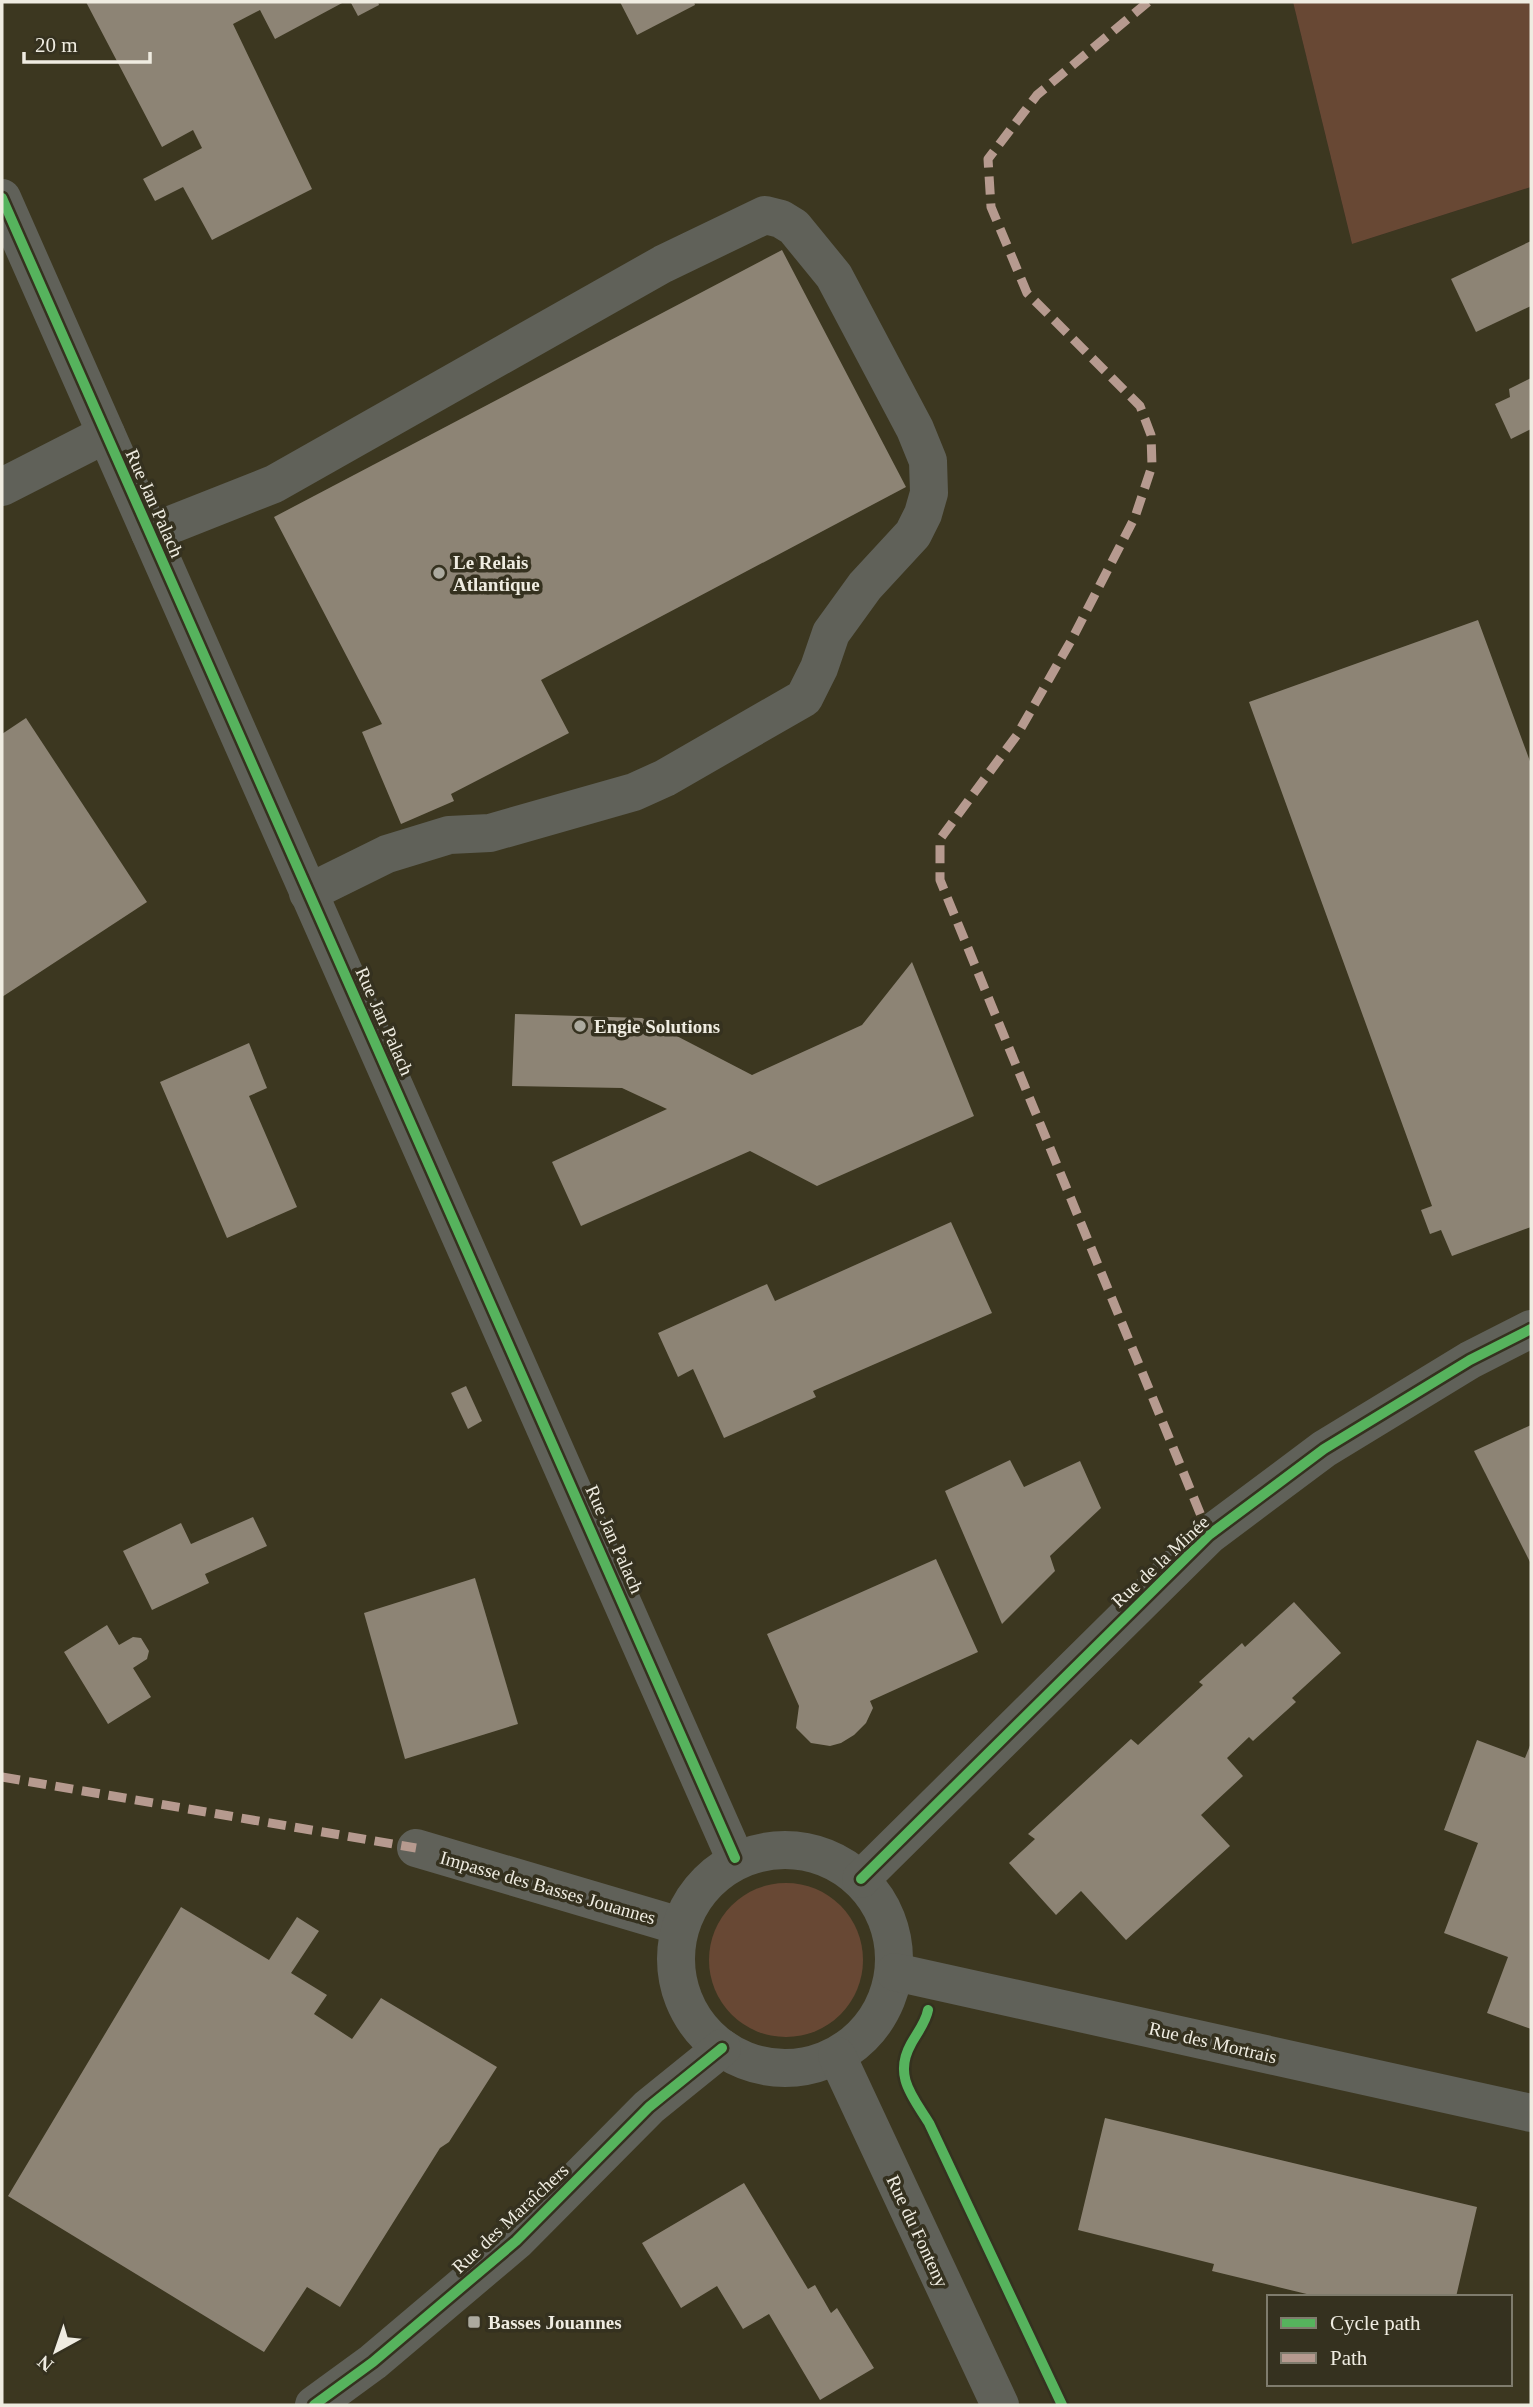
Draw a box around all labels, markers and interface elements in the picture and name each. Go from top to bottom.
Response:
scale bar [24,21,150,65]
text: 20 m [35,33,78,57]
street label: Rue Jan Palach [121,446,188,561]
place label: Le Relais Atlantique [453,552,540,595]
marker: Le Relais Atlantique [431,565,447,581]
street label: Rue Jan Palach [351,964,418,1079]
place label: Engie Solutions [594,1016,720,1037]
marker: Engie Solutions [572,1018,588,1034]
street label: Rue Jan Palach [581,1482,648,1597]
street label: Rue de la Minée [1107,1511,1213,1612]
street label: Impasse des Basses Jouannes [438,1847,658,1928]
street label: Rue des Mortrais [1147,2018,1279,2067]
street label: Rue des Maraîchers [448,2159,573,2277]
street label: Rue du Fonteny [882,2172,953,2291]
legend [1267,2295,1512,2386]
text: Cycle path [1330,2311,1421,2335]
place label: Basses Jouannes [488,2312,622,2333]
marker: Basses Jouannes [466,2314,482,2330]
north arrow [21,2316,91,2386]
text: Path [1330,2346,1368,2370]
text: N [33,2351,57,2376]

